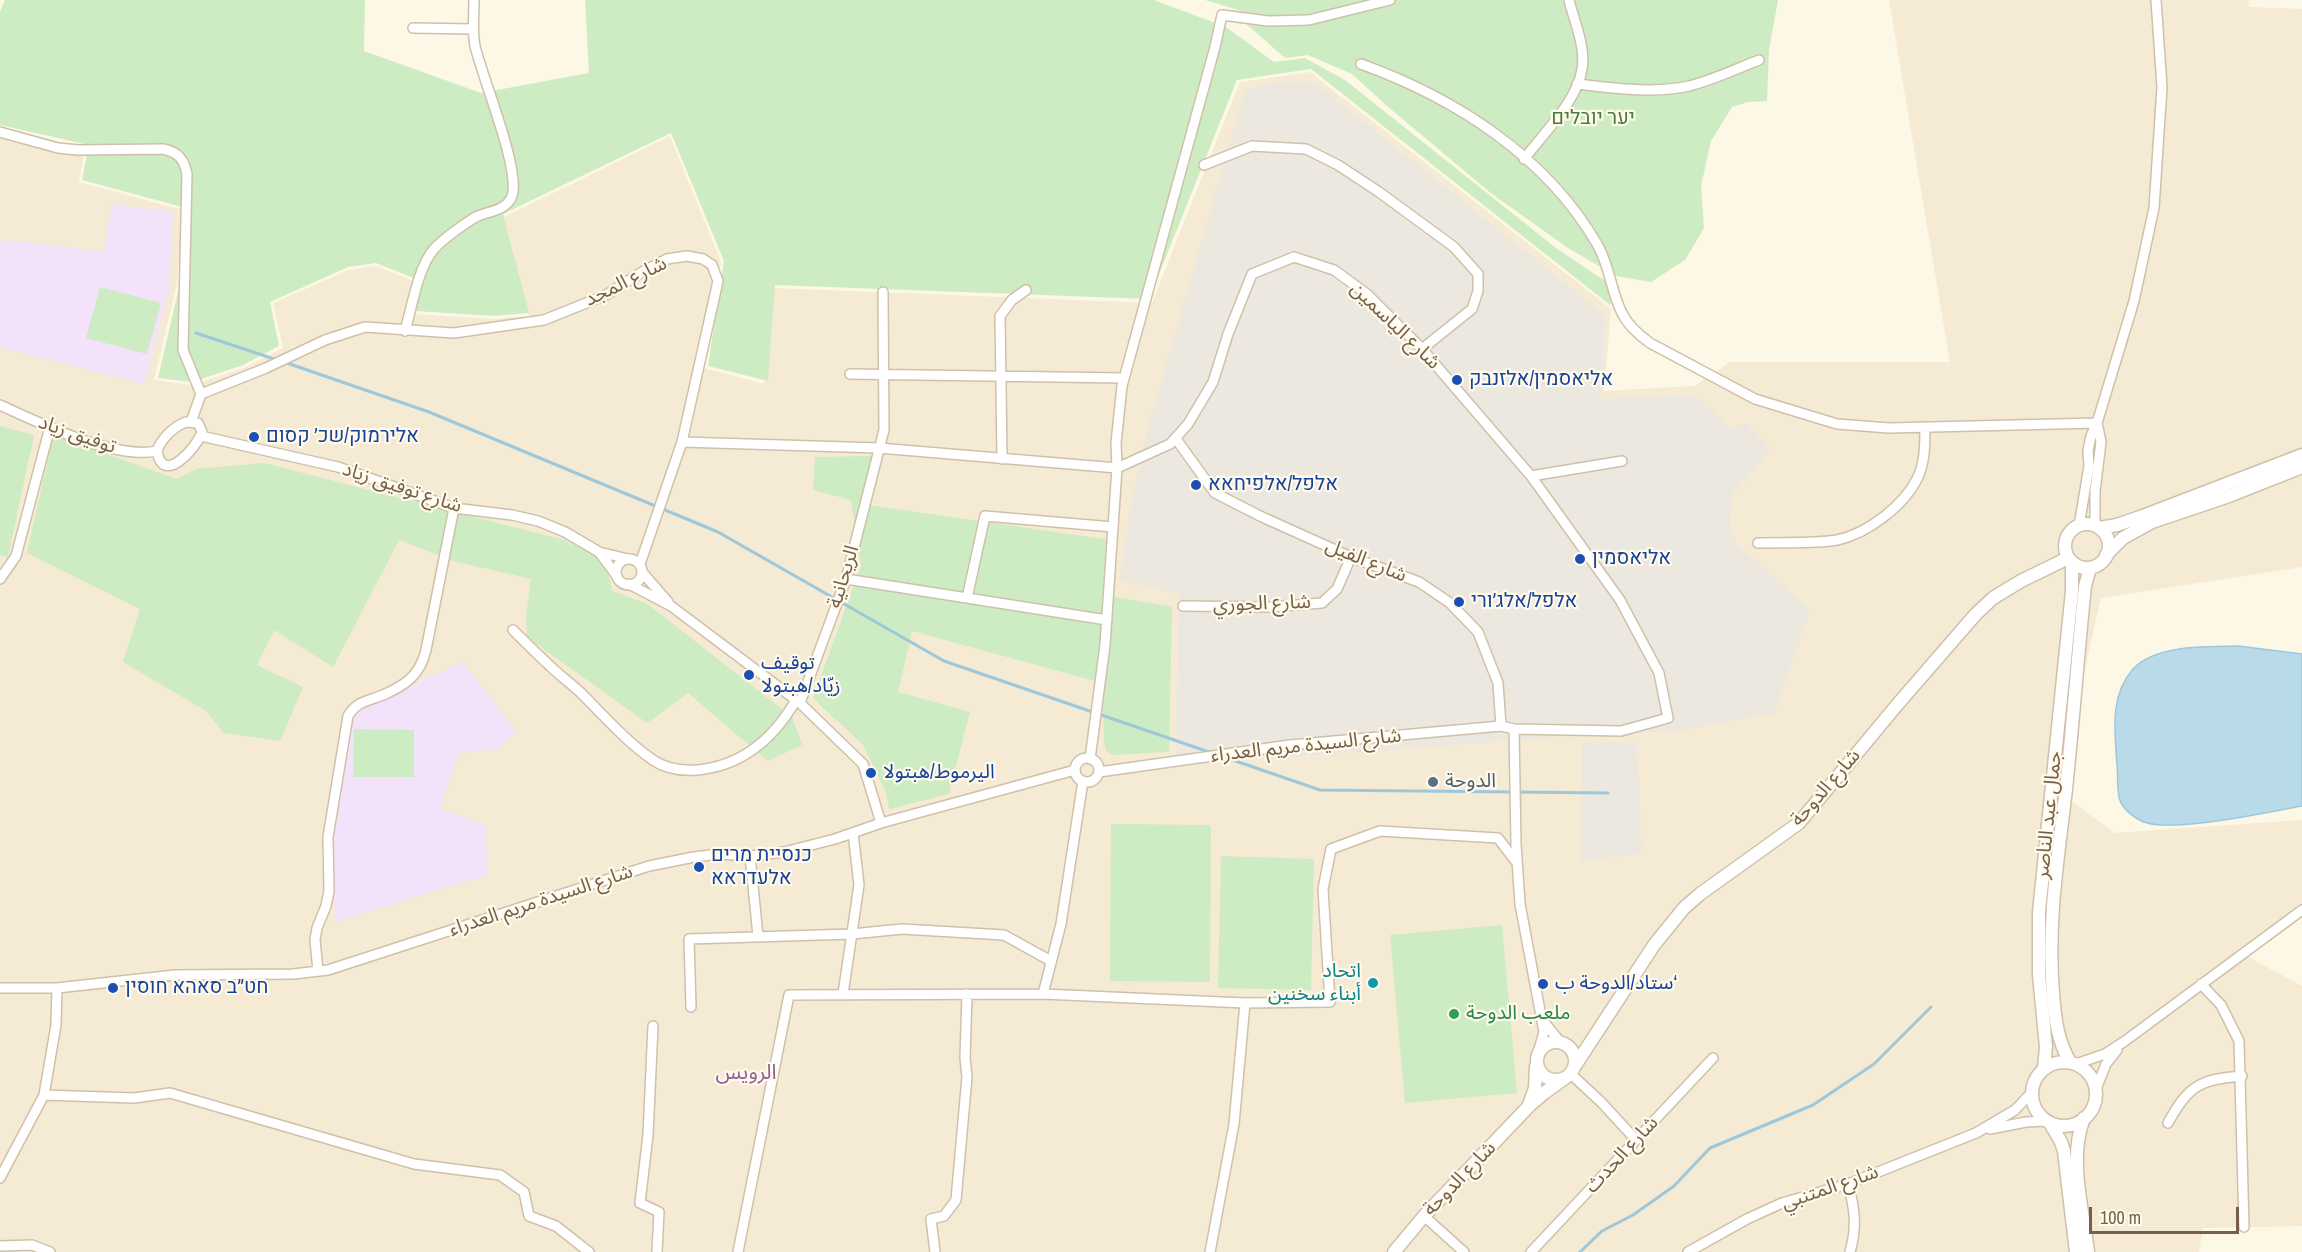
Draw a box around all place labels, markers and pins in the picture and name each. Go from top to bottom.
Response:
place label: אליאסמין/אלזנבק [1469,368,1613,392]
marker: אליאסמין/אלזנבק [1450,373,1464,387]
place label: אלירמוק/שכ׳ קסום [266,425,419,449]
marker: אלירמוק/שכ׳ קסום [247,430,261,444]
place label: אלפל/אלפיחאא [1208,473,1338,497]
marker: אלפל/אלפיחאא [1189,478,1203,492]
place label: אליאסמין [1592,547,1671,571]
marker: אליאסמין [1573,552,1587,566]
place label: אלפל/אלג׳ורי [1471,590,1577,614]
marker: אלפל/אלג׳ורי [1452,595,1466,609]
place label: توقيف زيّاد/هبتولا [761,652,841,699]
marker: توقيف زيّاد/هبتولا [742,668,756,682]
place label: اليرموط/هبتولا [883,761,995,785]
marker: اليرموط/هبتولا [864,766,878,780]
place label: الدوحة [1445,770,1496,794]
marker: الدوحة [1426,775,1440,789]
place label: כנסיית מרים אלעדראא [711,844,812,891]
marker: כנסיית מרים אלעדראא [692,860,706,874]
place label: اتحاد أبناء سخنين [1268,960,1361,1007]
place label: ستاد/الدوحة ب‘ [1555,972,1677,996]
place label: חט״ב סאהא חוסין [125,976,268,1000]
marker: اتحاد أبناء سخنين [1366,976,1380,990]
marker: ستاد/الدوحة ب‘ [1536,977,1550,991]
marker: חט״ב סאהא חוסין [106,981,120,995]
place label: ملعب الدوحة [1466,1002,1570,1026]
marker: ملعب الدوحة [1447,1007,1461,1021]

